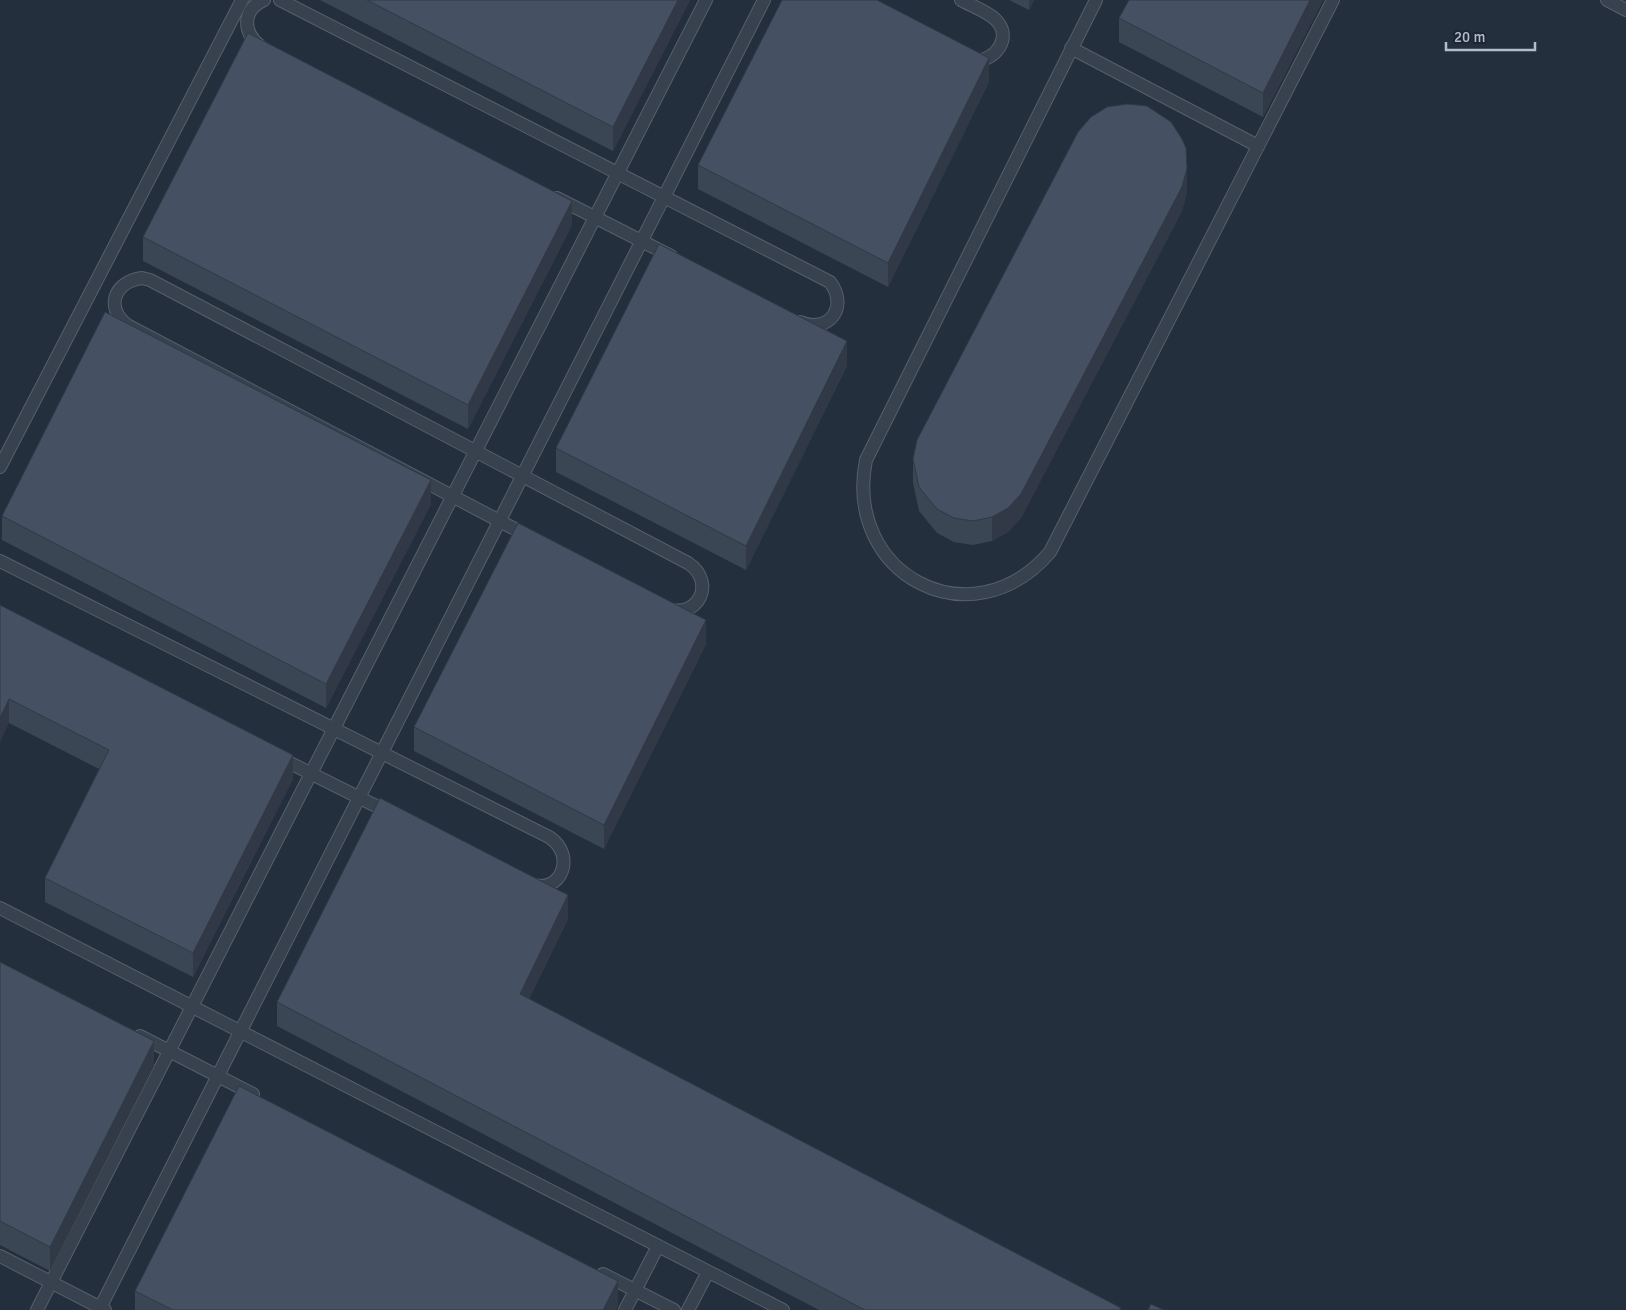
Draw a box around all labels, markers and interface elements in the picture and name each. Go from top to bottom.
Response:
scale bar [1446,20,1535,52]
text: 20 m [1454,28,1485,46]

